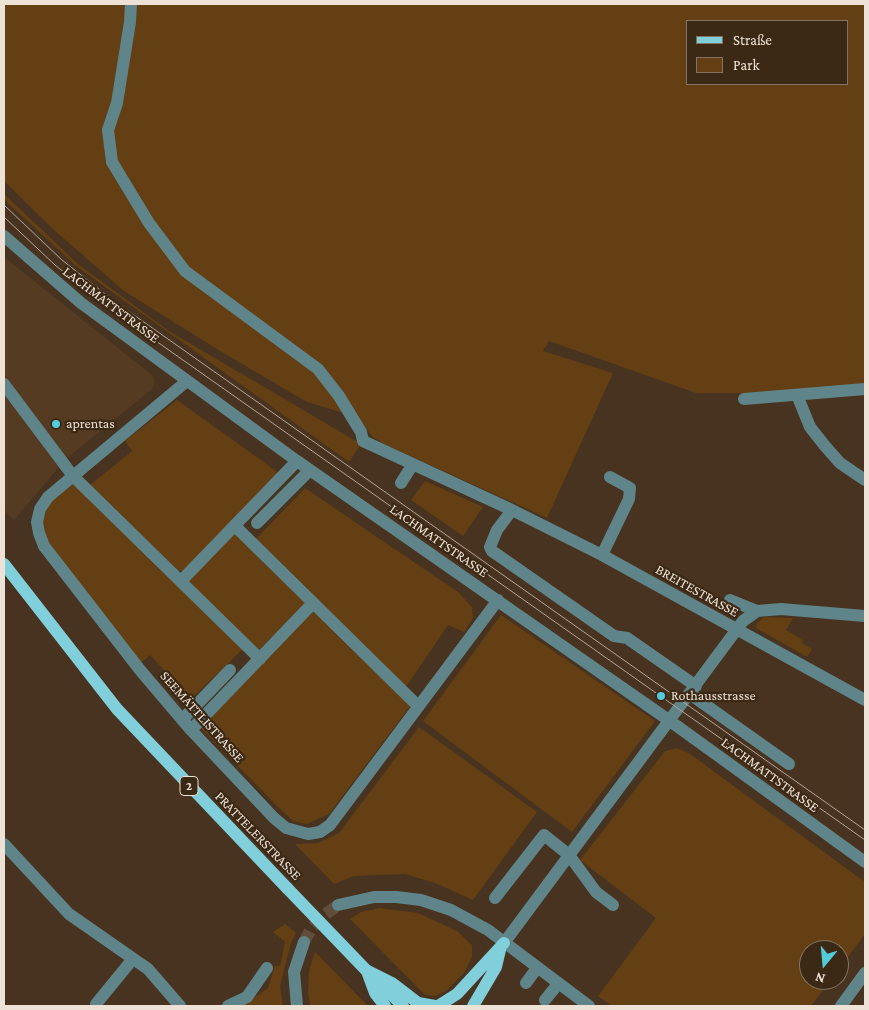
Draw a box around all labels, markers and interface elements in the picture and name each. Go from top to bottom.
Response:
legend [686,20,849,85]
text: Straße [733,32,772,48]
text: Park [733,57,760,73]
street label: LACHMATTSTRASSE [59,263,163,347]
place label: aprentas [66,416,115,432]
marker: aprentas [50,418,62,430]
street label: LACHMATTSTRASSE [386,501,492,581]
street label: BREITESTRASSE [652,561,742,621]
street label: SEEMÄTTLISTRASSE [156,668,248,766]
place label: Rothausstrasse [671,688,756,704]
marker: Rothausstrasse [655,690,667,702]
street label: LACHMATTSTRASSE [718,734,822,816]
road number: 2 [180,776,198,796]
street label: PRATTELERSTRASSE [211,788,305,884]
north arrow [799,940,849,990]
text: N [813,969,827,987]

